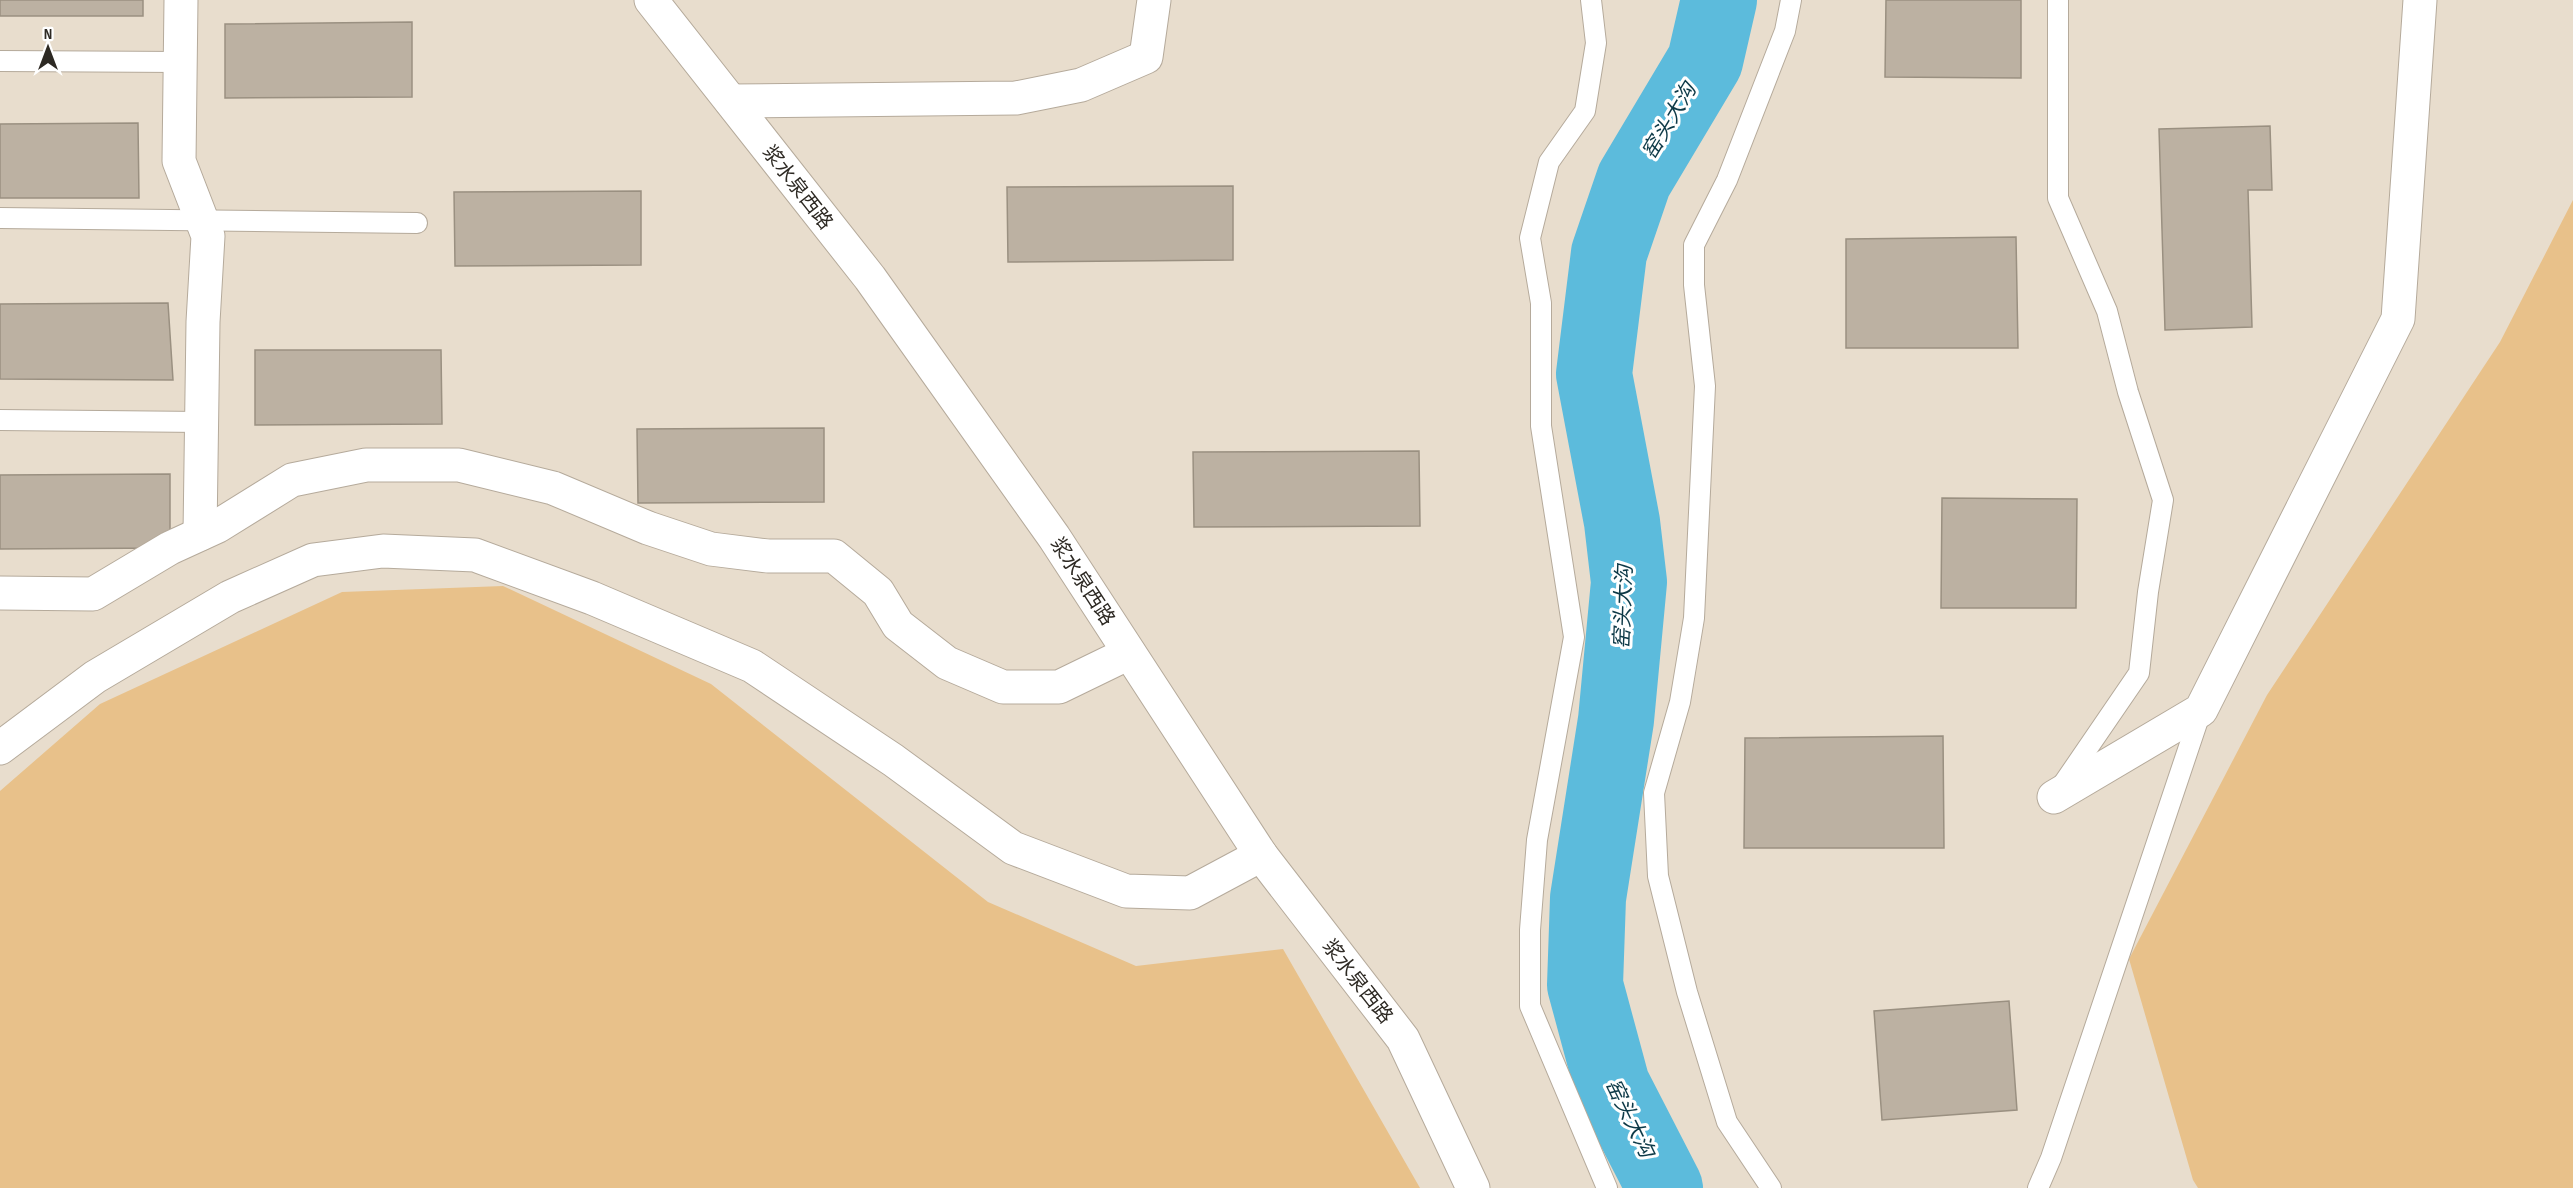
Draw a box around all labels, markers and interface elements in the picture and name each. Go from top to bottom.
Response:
north arrow [18,18,78,78]
text: N [44,25,52,44]
water label: 窑头大沟 [1637,77,1703,164]
street label: 浆水泉西路 [757,141,837,234]
street label: 浆水泉西路 [1045,533,1119,630]
water label: 窑头大沟 [1610,563,1638,649]
street label: 浆水泉西路 [1317,935,1397,1028]
water label: 窑头大沟 [1600,1075,1660,1163]

